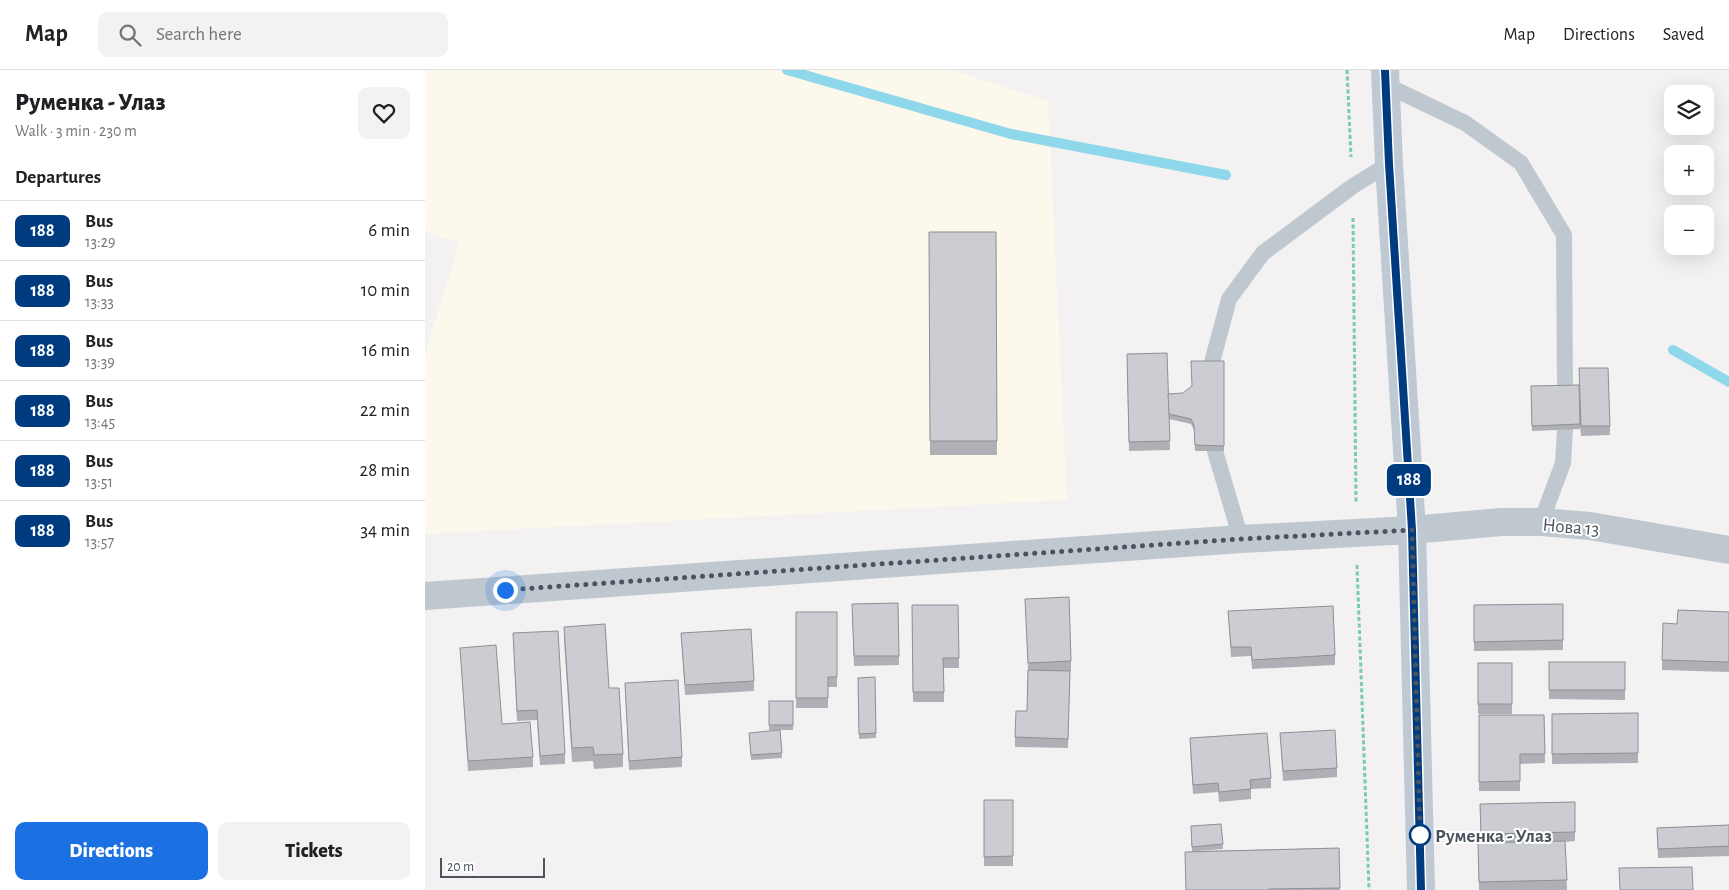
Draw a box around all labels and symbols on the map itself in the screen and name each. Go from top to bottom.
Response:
line badge: 188 [1380,464,1438,496]
street label: Нова 13 [1542,516,1600,539]
your location [493,578,518,603]
marker: Руменка - Улаз [1409,824,1431,846]
place label: Руменка - Улаз [1435,827,1552,846]
scale bar [440,855,545,878]

